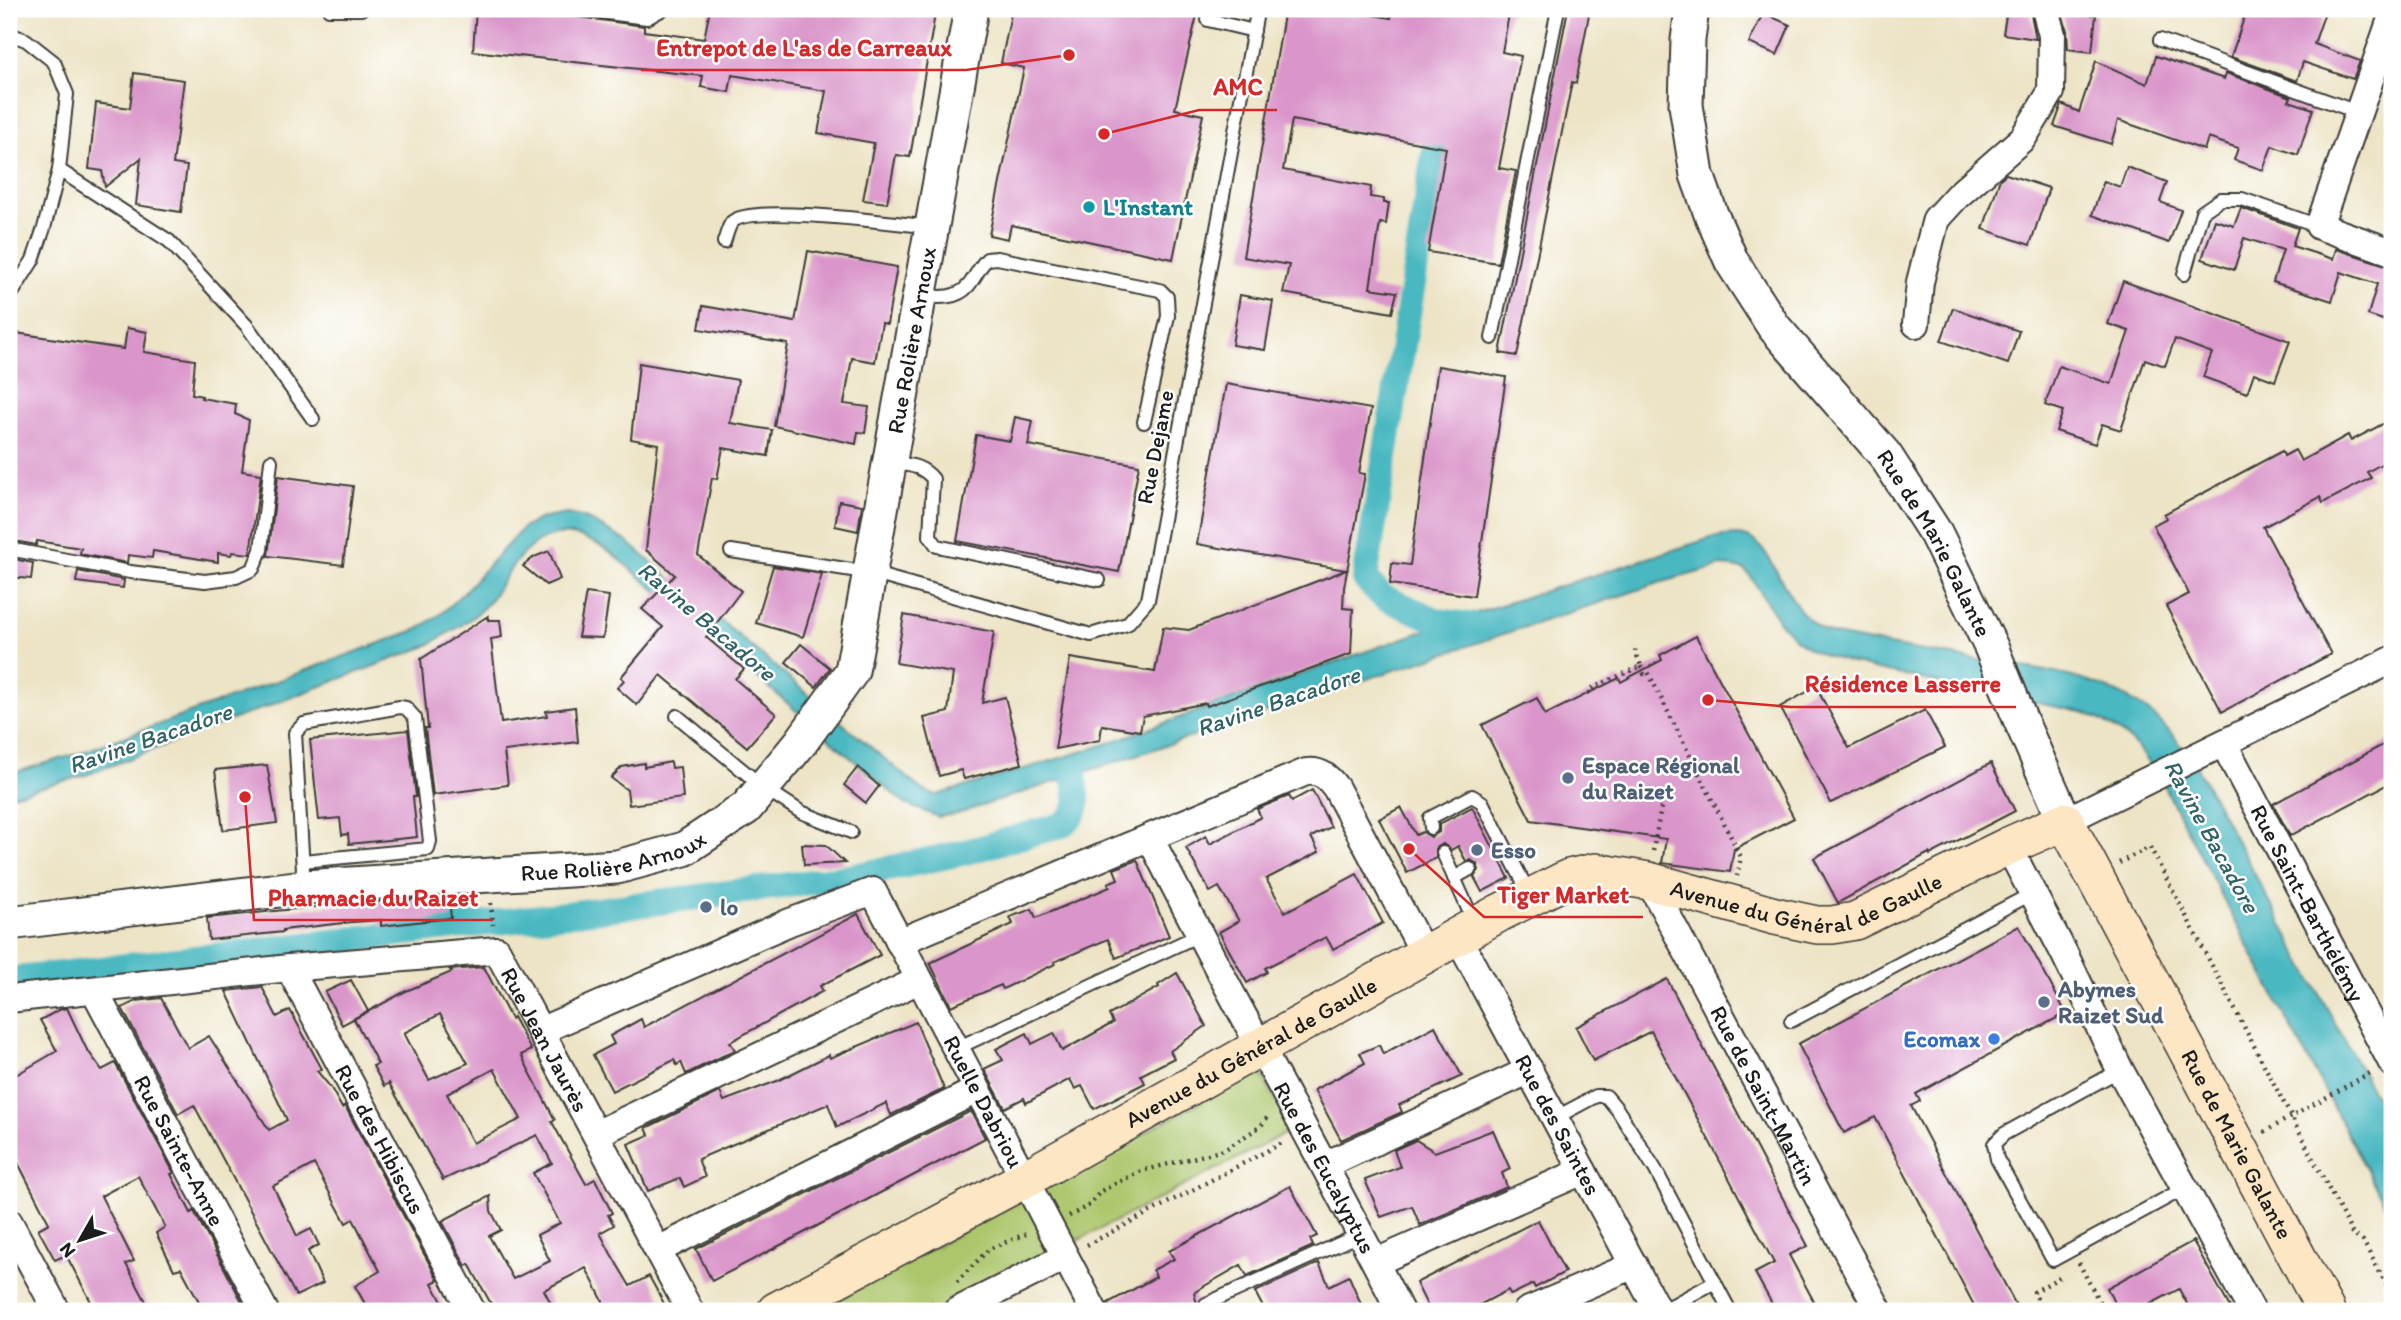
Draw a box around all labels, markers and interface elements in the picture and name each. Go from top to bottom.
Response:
callout: Entrepot de L'as de Carreaux [641,25,966,70]
text: Entrepot de L'as de Carreaux [656,33,952,63]
callout: AMC [1199,65,1277,110]
text: AMC [1212,72,1263,101]
place label: L'Instant [1103,193,1193,221]
marker: L'Instant [1081,199,1097,215]
street label: Rue Rolière Arnoux [881,245,942,436]
street label: Rue Dejame [1130,388,1180,506]
street label: Rue de Marie Galante [1871,444,1998,641]
water label: Ravine Bacadore [632,555,783,688]
water label: Ravine Bacadore [1192,659,1365,743]
callout: Résidence Lasserre [1791,662,2016,707]
text: Résidence Lasserre [1805,669,2001,698]
water label: Ravine Bacadore [64,696,237,780]
place label: Espace Régional du Raizet [1582,751,1740,805]
water label: Ravine Bacadore [2158,754,2267,919]
marker: Espace Régional du Raizet [1560,770,1576,786]
street label: Rue Saint-Barthélémy [2244,800,2371,1007]
street label: Rue Rolière Arnoux [520,824,711,887]
place label: Esso [1491,836,1536,864]
marker: Esso [1469,842,1485,858]
street label: Avenue du Général de Gaulle [1662,860,1946,898]
text: Avenue du Général de Gaulle [1667,867,1946,939]
callout: Tiger Market [1484,872,1643,917]
callout: Pharmacie du Raizet [254,875,493,920]
text: Tiger Market [1496,880,1629,910]
text: Pharmacie du Raizet [268,883,478,912]
place label: lo [720,893,739,921]
marker: lo [698,899,714,915]
street label: Rue Jean Jaurès [495,962,595,1117]
street label: Avenue du Général de Gaulle [1120,970,1382,1134]
place label: Abymes Raizet Sud [2057,975,2164,1029]
marker: Abymes Raizet Sud [2036,994,2052,1010]
street label: Rue de Saint-Martin [1704,1001,1823,1190]
place label: Ecomax [1904,1025,1981,1053]
street label: Ruelle Dabriou [937,1031,1030,1173]
marker: Ecomax [1986,1031,2002,1047]
street label: Rue de Marie Galante [2175,1045,2299,1244]
street label: Rue des Saintes [1509,1049,1607,1200]
street label: Rue des Hibiscus [329,1060,432,1219]
street label: Rue Sainte-Anne [128,1070,231,1231]
street label: Rue des Eucalyptus [1268,1077,1382,1258]
north arrow [46,1204,116,1274]
text: N [54,1238,80,1263]

